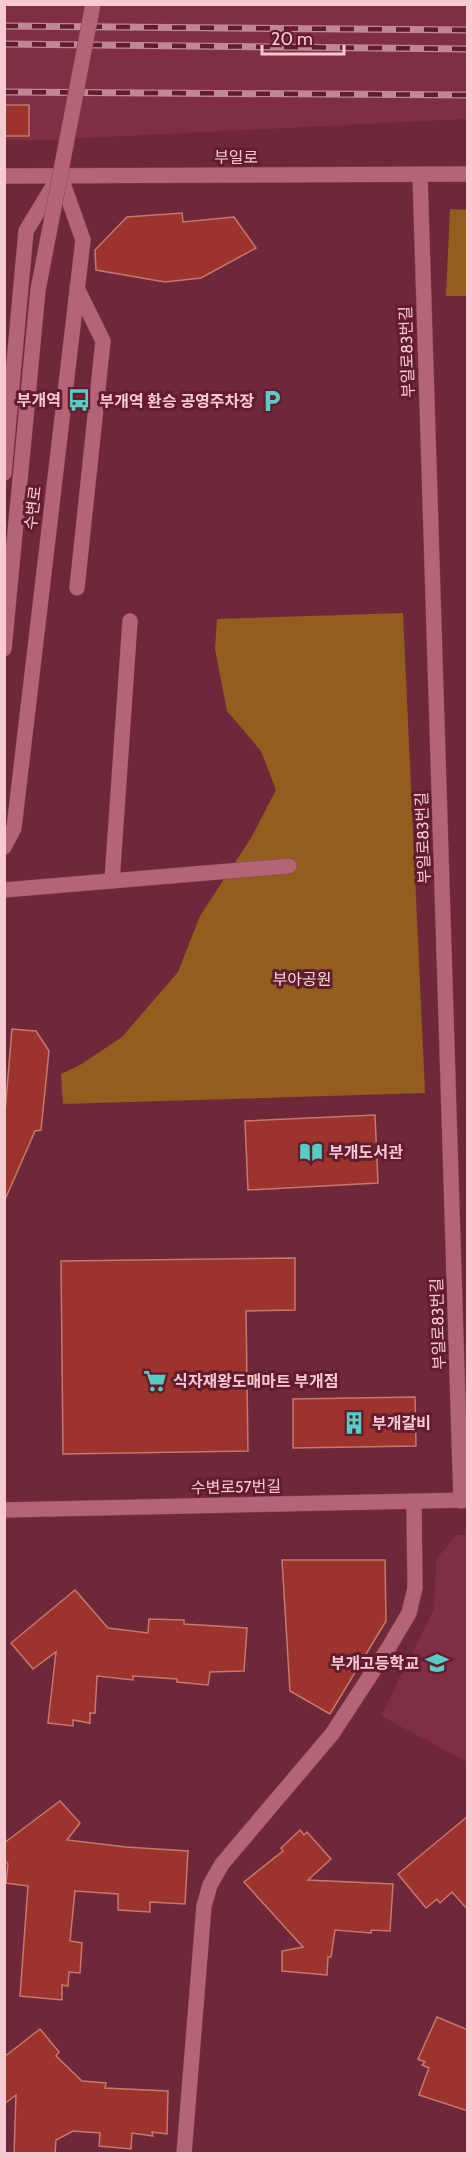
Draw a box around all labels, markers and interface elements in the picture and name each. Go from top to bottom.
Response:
scale bar [262,18,344,56]
text: 20 m [271,28,313,50]
street label: 부일로 [214,148,258,167]
street label: 부일로83번길 [396,306,418,398]
bus stop icon: 부개역 [66,387,92,413]
parking icon: 부개역 환승 공영주차장 [259,388,285,414]
place label: 부개역 [17,391,61,410]
place label: 부개역 환승 공영주차장 [100,392,254,411]
street label: 수변로 [21,485,45,531]
street label: 부일로83번길 [412,792,434,884]
park label: 부아공원 [273,970,331,989]
library icon: 부개도서관 [298,1139,324,1165]
place label: 부개도서관 [329,1143,403,1162]
street label: 부일로83번길 [427,1278,449,1370]
supermarket icon: 식자재왕도매마트 부개점 [142,1368,168,1394]
place label: 식자재왕도매마트 부개점 [173,1372,339,1391]
building icon: 부개갈비 [341,1410,367,1436]
place label: 부개갈비 [372,1414,431,1433]
street label: 수변로57번길 [191,1477,281,1497]
school or university icon: 부개고등학교 [424,1650,450,1676]
place label: 부개고등학교 [331,1654,419,1673]

